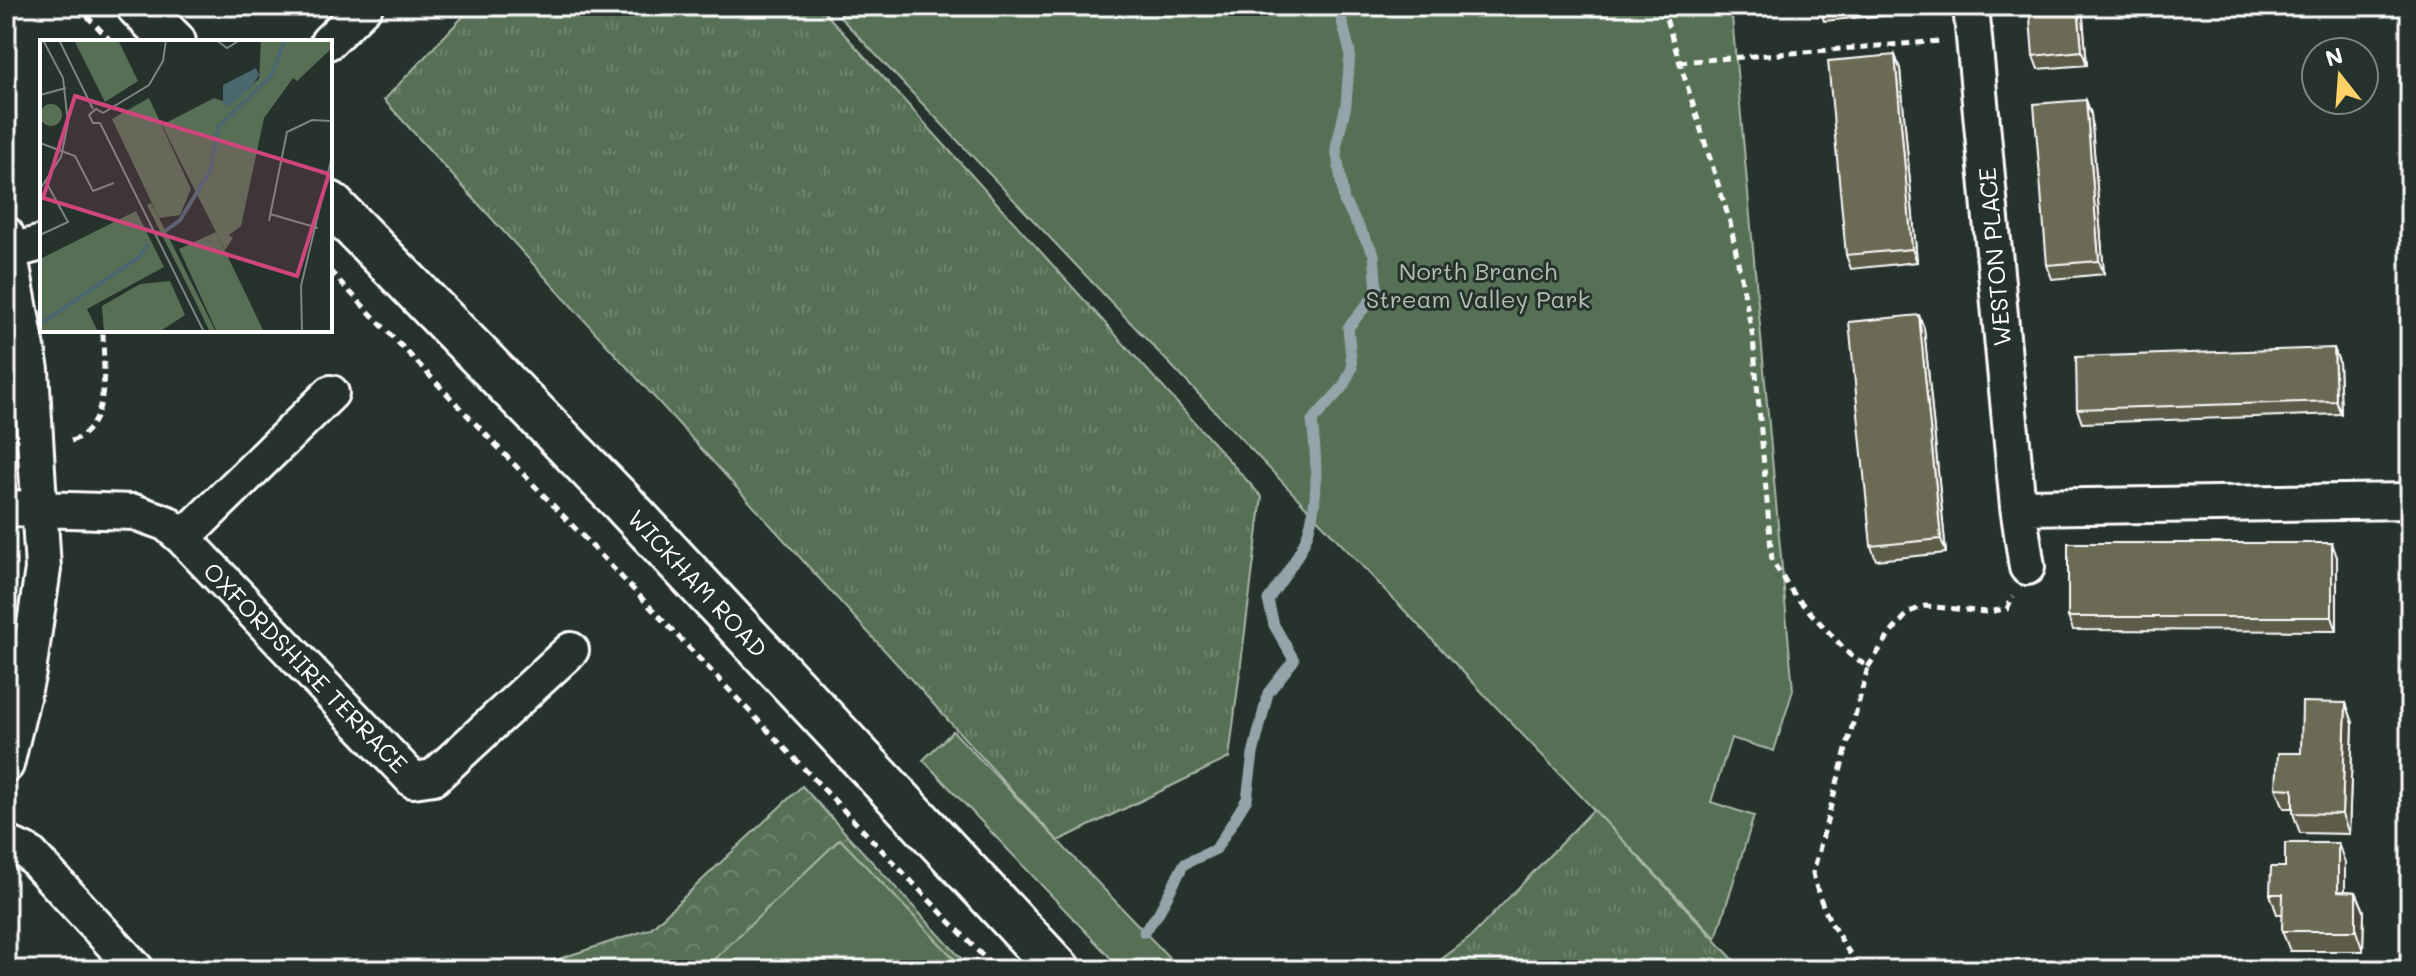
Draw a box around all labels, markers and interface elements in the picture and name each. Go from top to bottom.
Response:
north arrow [2300,36,2380,116]
inset map [40,40,332,332]
text: N [2322,40,2346,73]
street label: WESTON PLACE [1971,166,2017,348]
park label: North Branch Stream Valley Park [1366,255,1590,314]
street label: WICKHAM ROAD [621,502,775,664]
street label: OXFORDSHIRE TERRACE [197,555,415,779]

